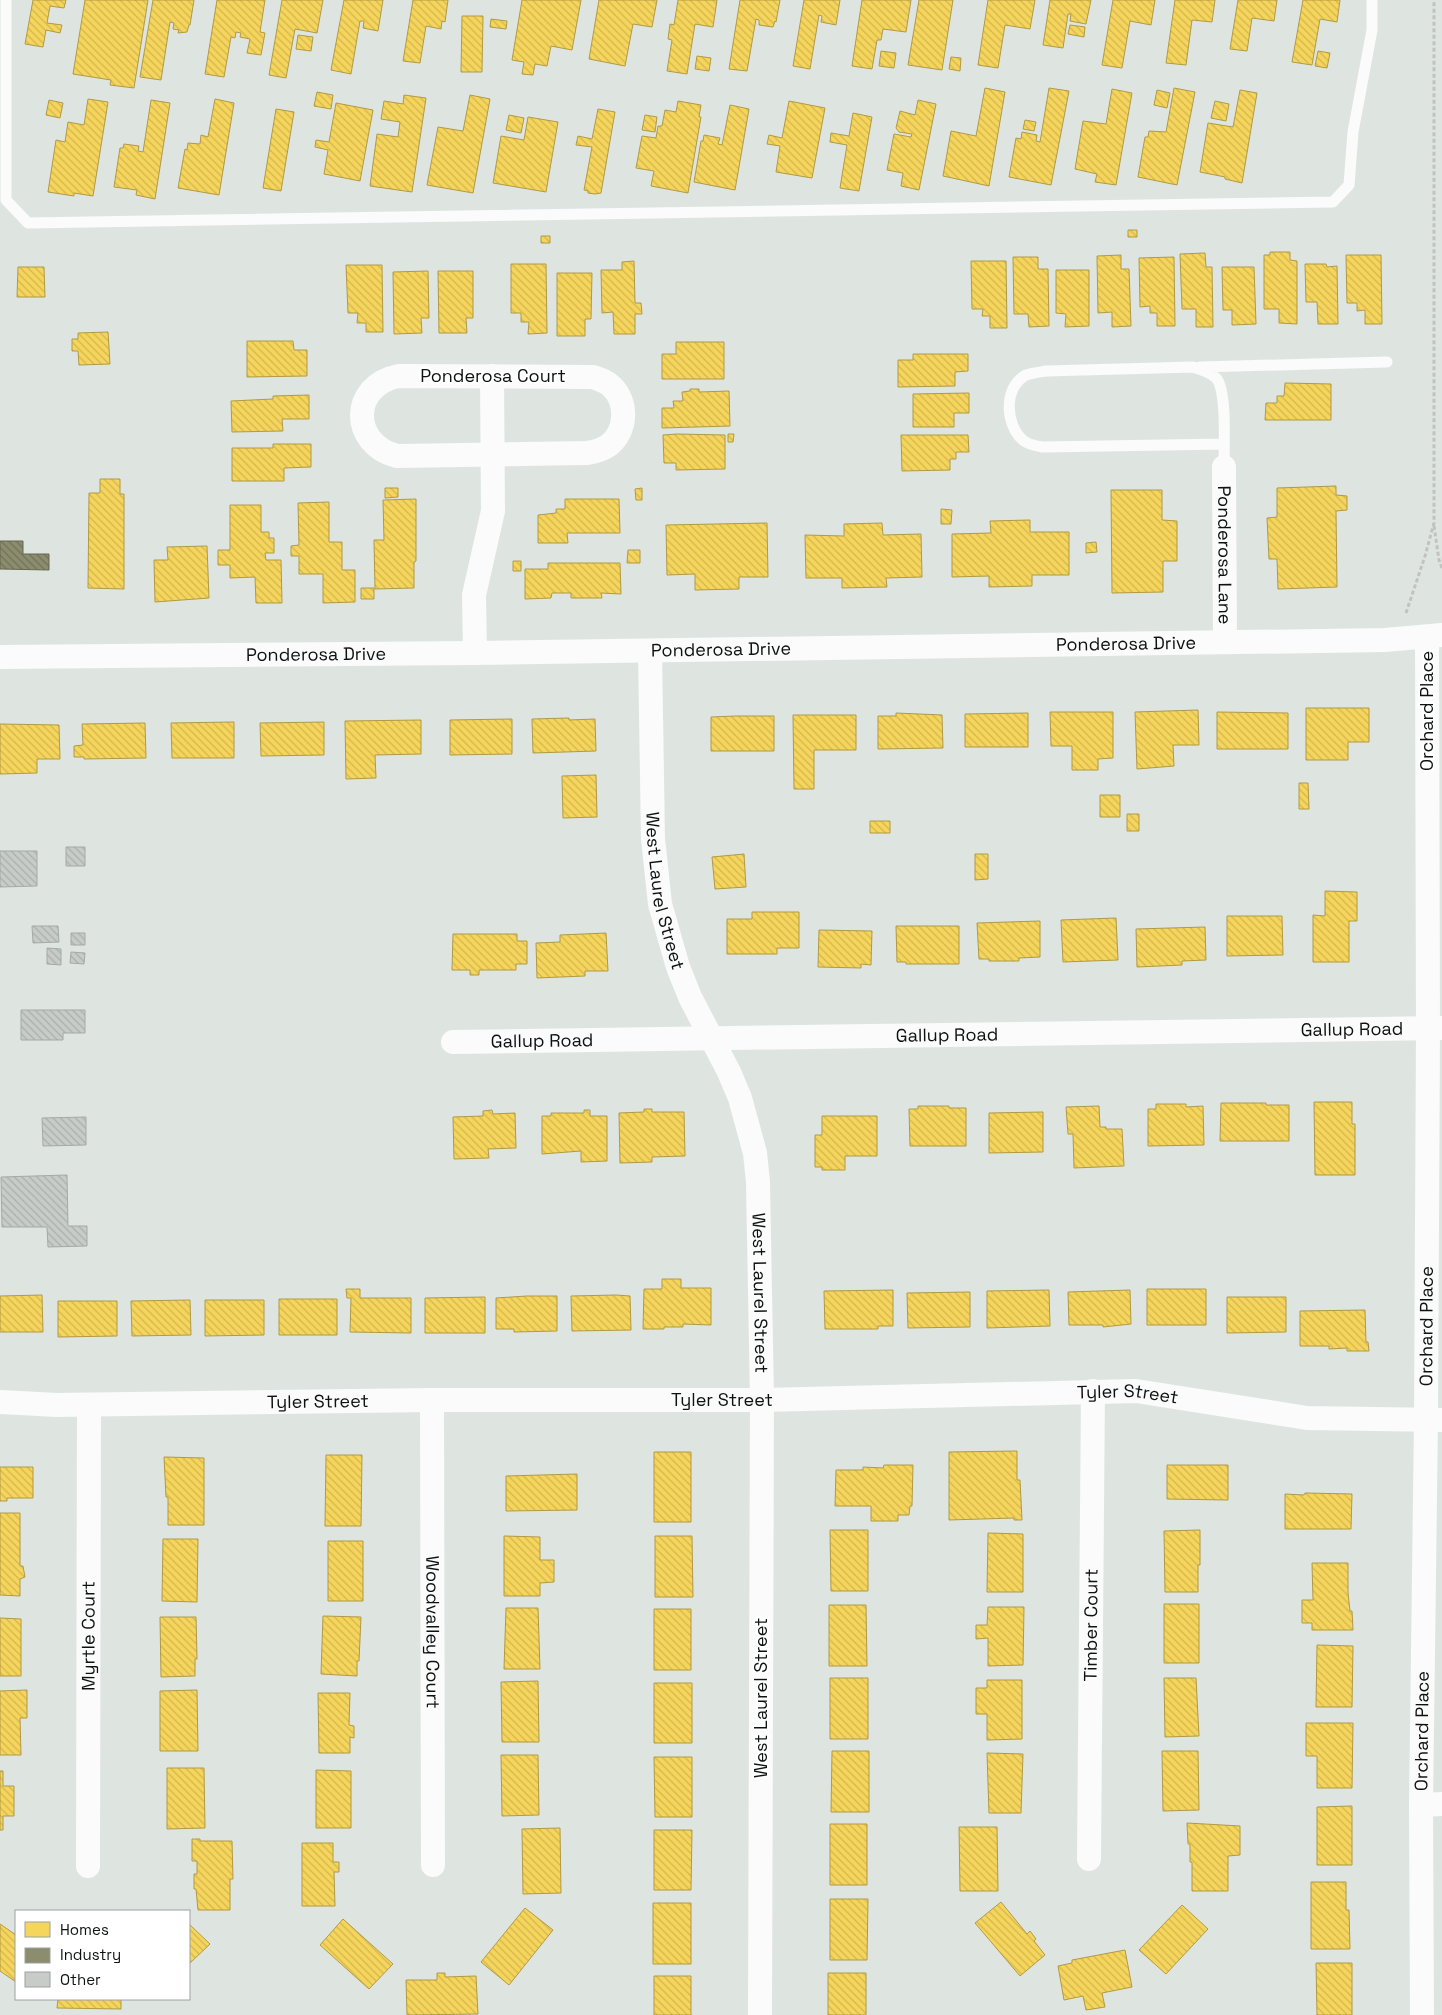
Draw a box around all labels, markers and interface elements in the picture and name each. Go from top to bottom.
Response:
street label: Ponderosa Court [420,364,566,387]
street label: Ponderosa Lane [1213,486,1237,624]
street label: Ponderosa Drive [1056,631,1196,656]
street label: Ponderosa Drive [651,636,791,661]
street label: Ponderosa Drive [246,642,386,666]
street label: Orchard Place [1415,651,1438,771]
street label: West Laurel Street [642,811,690,972]
street label: Gallup Road [1300,1017,1403,1041]
street label: Gallup Road [896,1022,998,1047]
street label: Gallup Road [491,1028,593,1052]
street label: West Laurel Street [748,1212,774,1373]
street label: Orchard Place [1414,1266,1438,1386]
street label: Tyler Street [1077,1379,1180,1409]
street label: Tyler Street [671,1388,773,1411]
street label: Tyler Street [267,1389,369,1413]
street label: Woodvalley Court [421,1555,445,1709]
street label: Timber Court [1079,1569,1102,1682]
street label: Myrtle Court [76,1581,100,1691]
street label: West Laurel Street [749,1618,772,1778]
street label: Orchard Place [1409,1671,1434,1791]
legend [15,1910,190,2000]
text: Homes [60,1920,109,1939]
text: Industry [60,1945,121,1964]
text: Other [60,1970,101,1989]

